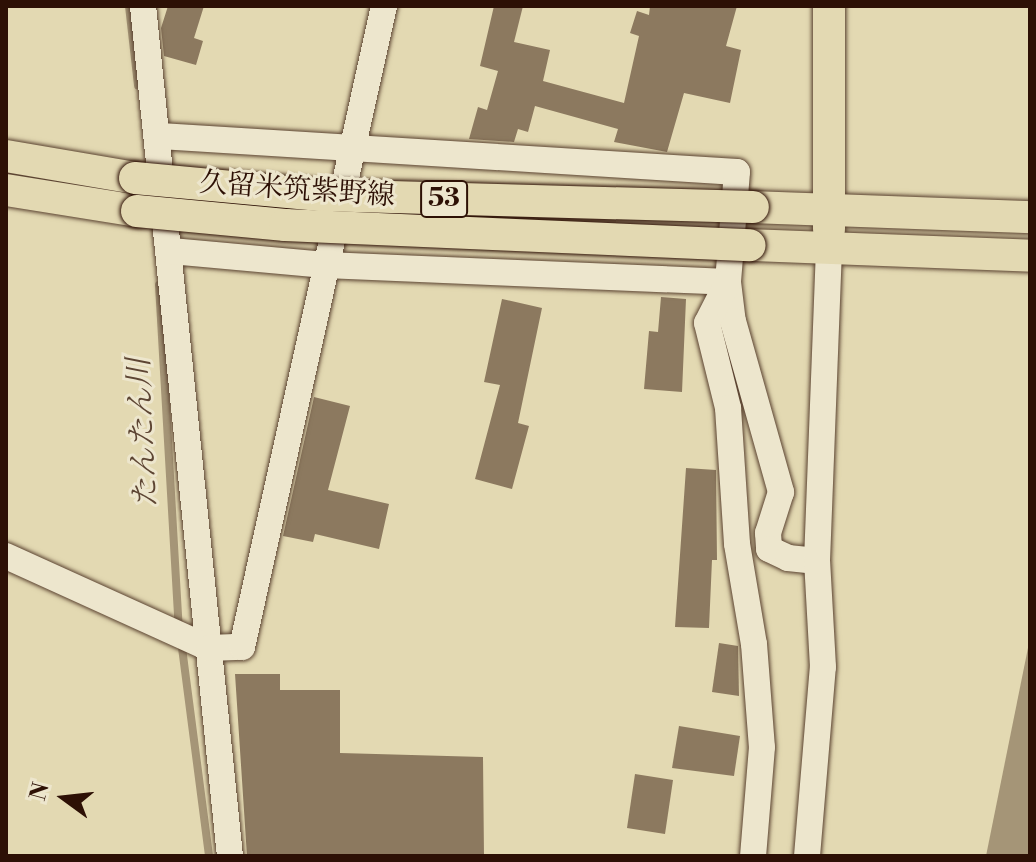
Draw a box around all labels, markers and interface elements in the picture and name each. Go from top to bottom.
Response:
street label: 久留米筑紫野線 [198,166,396,214]
road number: 53 [420,177,468,221]
water label: たんたん川 [121,357,165,509]
north arrow [24,758,104,838]
text: N [25,780,56,804]

